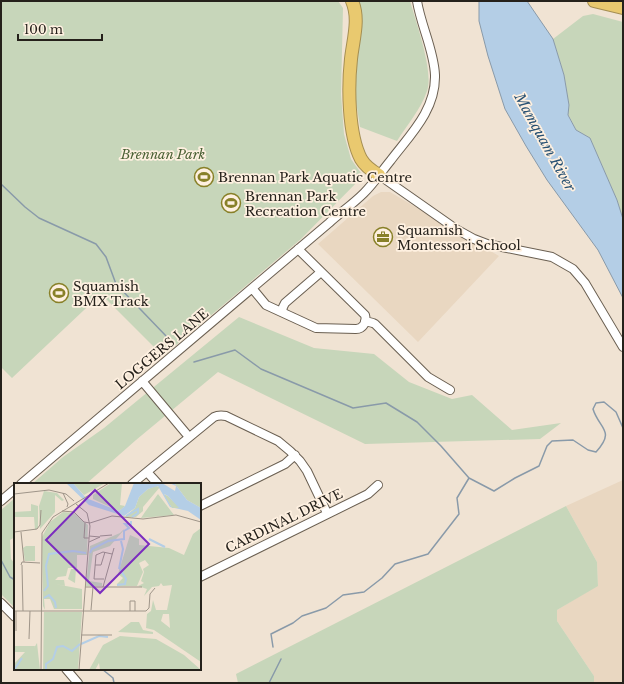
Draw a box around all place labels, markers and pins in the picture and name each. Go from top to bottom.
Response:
sports icon: Brennan Park Aquatic Centre [193,166,215,188]
place label: Brennan Park Aquatic Centre [218,169,412,186]
place label: Brennan Park Recreation Centre [245,188,366,220]
sports icon: Brennan Park Recreation Centre [220,192,242,214]
place label: Squamish Montessori School [397,222,521,254]
office icon: Squamish Montessori School [372,226,394,248]
place label: Squamish BMX Track [73,278,149,310]
sports icon: Squamish BMX Track [48,282,70,304]

